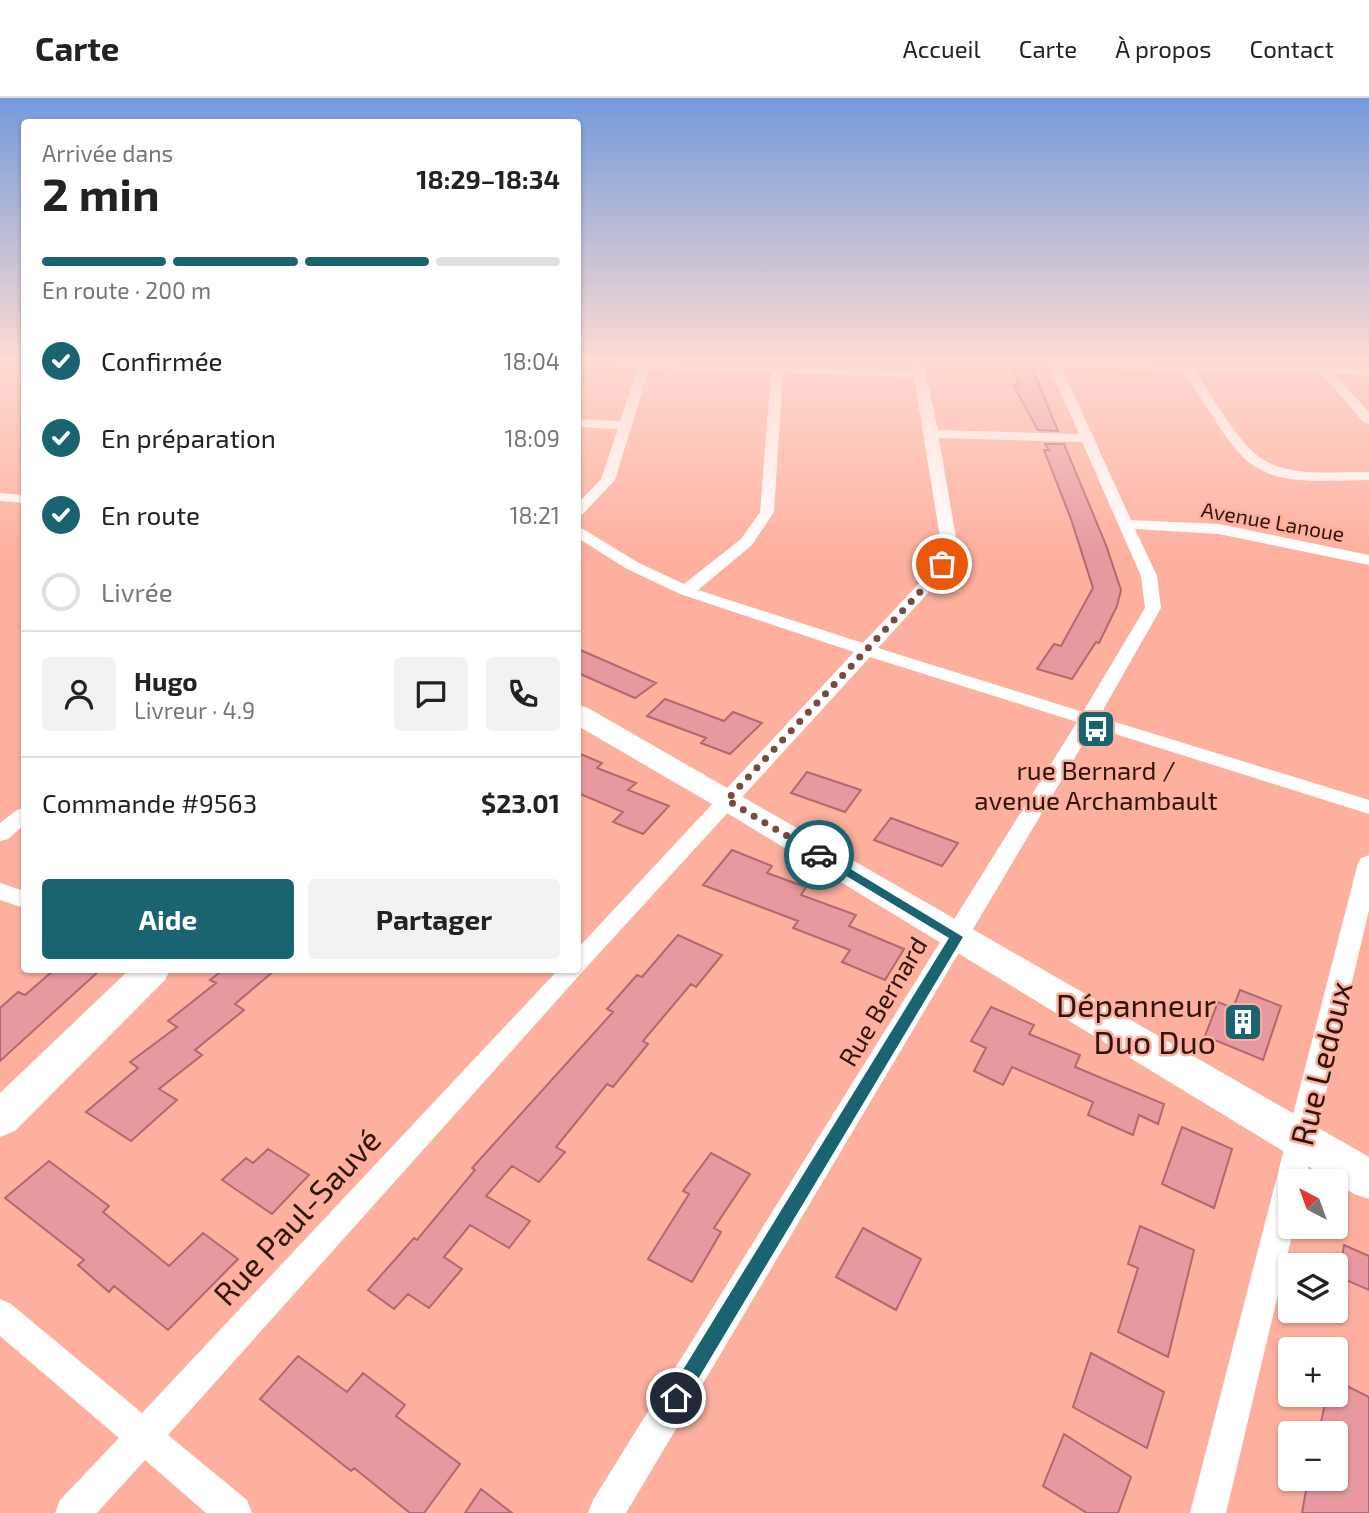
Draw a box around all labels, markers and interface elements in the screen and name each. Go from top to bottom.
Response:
text: Carte [35,28,119,68]
text: Accueil [903,34,981,63]
text: Carte [1019,34,1077,63]
text: À propos [1115,34,1212,63]
text: Contact [1250,34,1334,63]
text: Arrivée dans [42,139,173,167]
text: 18:29–18:34 [416,163,560,194]
text: 2 min [42,165,160,220]
text: En route · 200 m [42,276,211,304]
icon: check [42,342,80,380]
text: Confirmée [101,345,223,376]
text: 18:04 [503,347,560,375]
icon: check [42,419,80,457]
text: En préparation [101,422,276,453]
text: 18:09 [504,424,560,452]
icon: check [42,496,80,534]
street label: Avenue Lanoue [1200,496,1346,546]
text: En route [101,499,200,530]
text: 18:21 [509,501,560,529]
pin [912,534,972,594]
icon: bag [923,545,961,583]
text: Livrée [101,576,173,607]
button: person [42,657,116,731]
button: chat [394,657,468,731]
button: phone [486,657,560,731]
text: Hugo [134,665,198,696]
text: Livreur · 4.9 [134,696,255,724]
bus stop icon: rue Bernard / avenue Archambault [1075,708,1117,750]
place label: rue Bernard / avenue Archambault [974,754,1218,815]
text: Commande #9563 [42,787,257,818]
text: $23.01 [481,787,560,818]
courier [784,820,854,890]
icon: car [800,836,838,874]
button: Aide [42,879,294,959]
button: Partager [308,879,560,959]
street label: Rue Bernard [831,931,933,1071]
street label: Rue Ledoux [1281,977,1359,1149]
place label: Dépanneur Duo Duo [1056,985,1216,1060]
building icon: Dépanneur Duo Duo [1222,1001,1264,1043]
street label: Rue Paul-Sauvé [205,1120,387,1312]
north arrow [1278,1169,1348,1239]
map controls [1278,1169,1348,1491]
button: layers [1278,1253,1348,1323]
button: + [1278,1337,1348,1407]
pin [646,1368,706,1428]
icon: home [657,1379,695,1417]
button: − [1278,1421,1348,1491]

